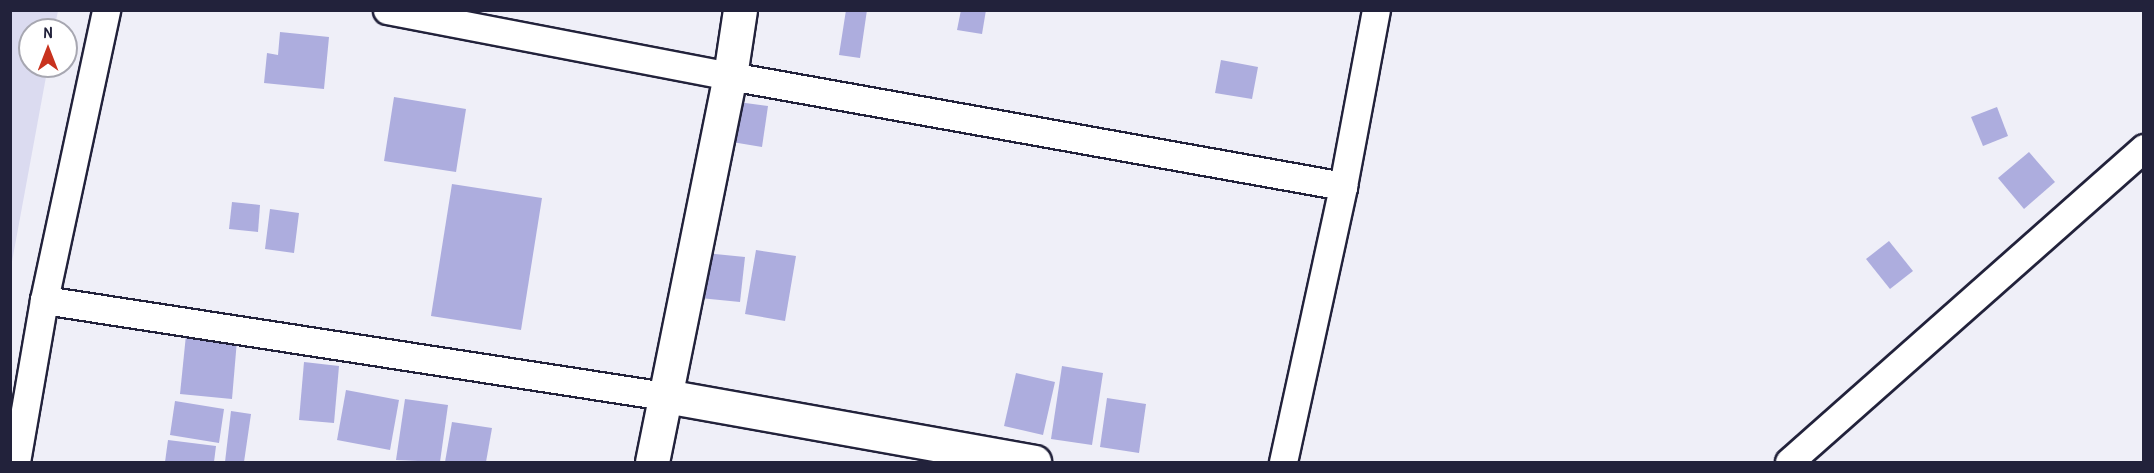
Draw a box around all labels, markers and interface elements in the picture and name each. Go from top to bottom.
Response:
north arrow [18,18,78,78]
text: N [44,21,52,43]

